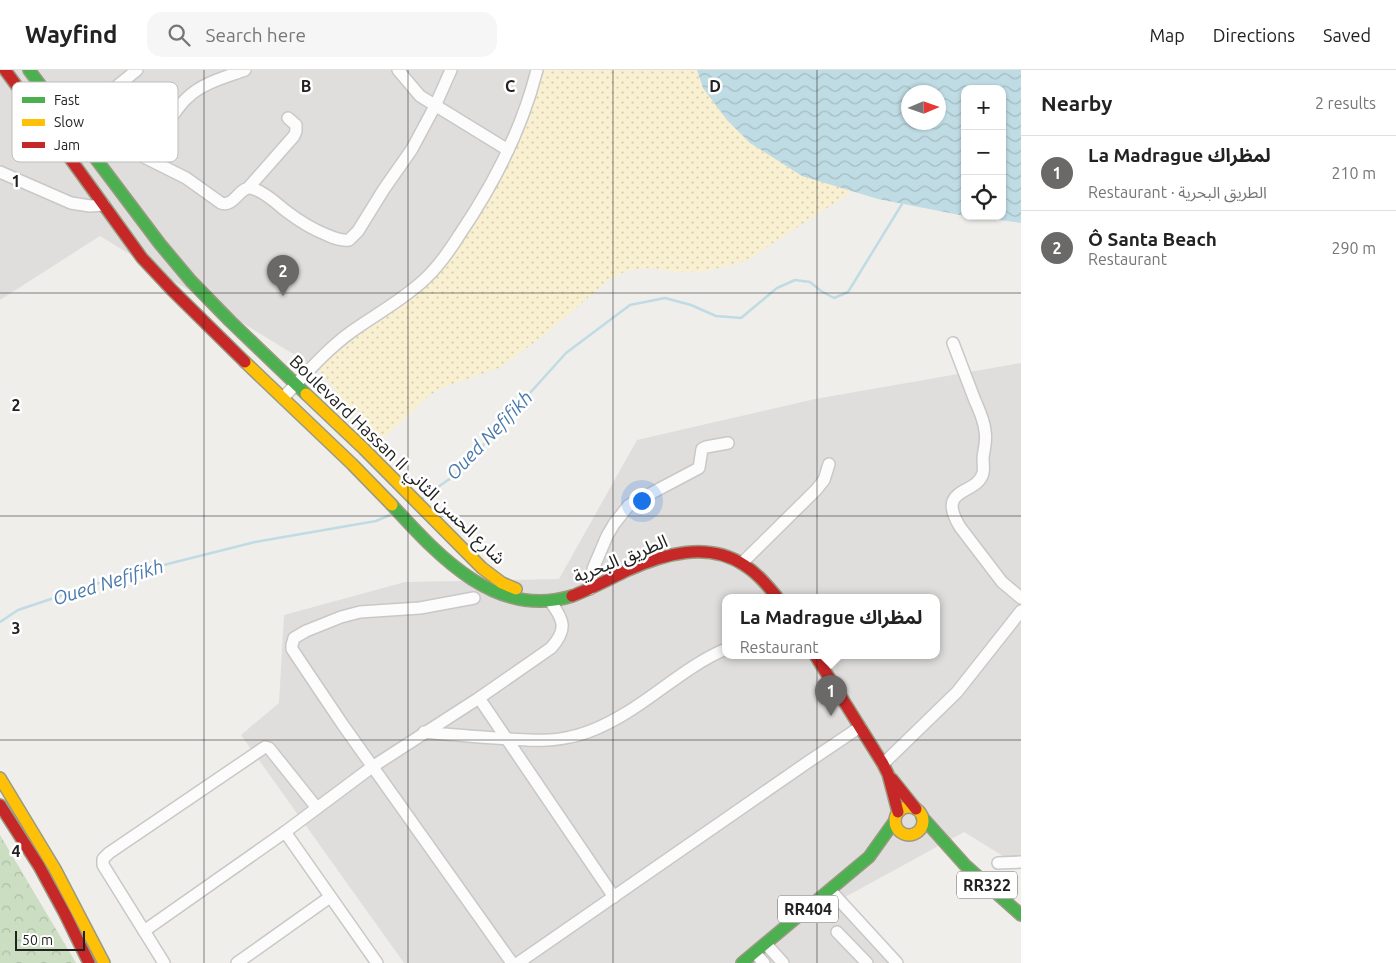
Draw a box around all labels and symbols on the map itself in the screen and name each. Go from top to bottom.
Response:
text: B [301,77,311,95]
text: C [505,77,515,95]
text: D [709,77,721,95]
legend [12,82,178,162]
north arrow [901,85,946,130]
text: Fast [54,92,80,108]
text: Slow [54,114,84,130]
text: Jam [54,137,80,153]
text: 1 [11,172,21,190]
pin: 2 [267,255,299,296]
street label: Boulevard Hassan II شارع الحسن الثاني [283,350,510,571]
water label: Oued Nefifikh [441,386,537,484]
text: 2 [11,396,21,414]
your location [629,488,655,514]
street label: الطريق البحرية [570,530,671,588]
water label: Oued Nefifikh [50,555,166,609]
text: 3 [11,619,21,637]
pin: 1 [815,675,847,716]
text: 4 [11,842,21,860]
road number: RR322 [957,872,1017,898]
road number: RR404 [778,896,838,922]
scale bar [15,928,85,951]

